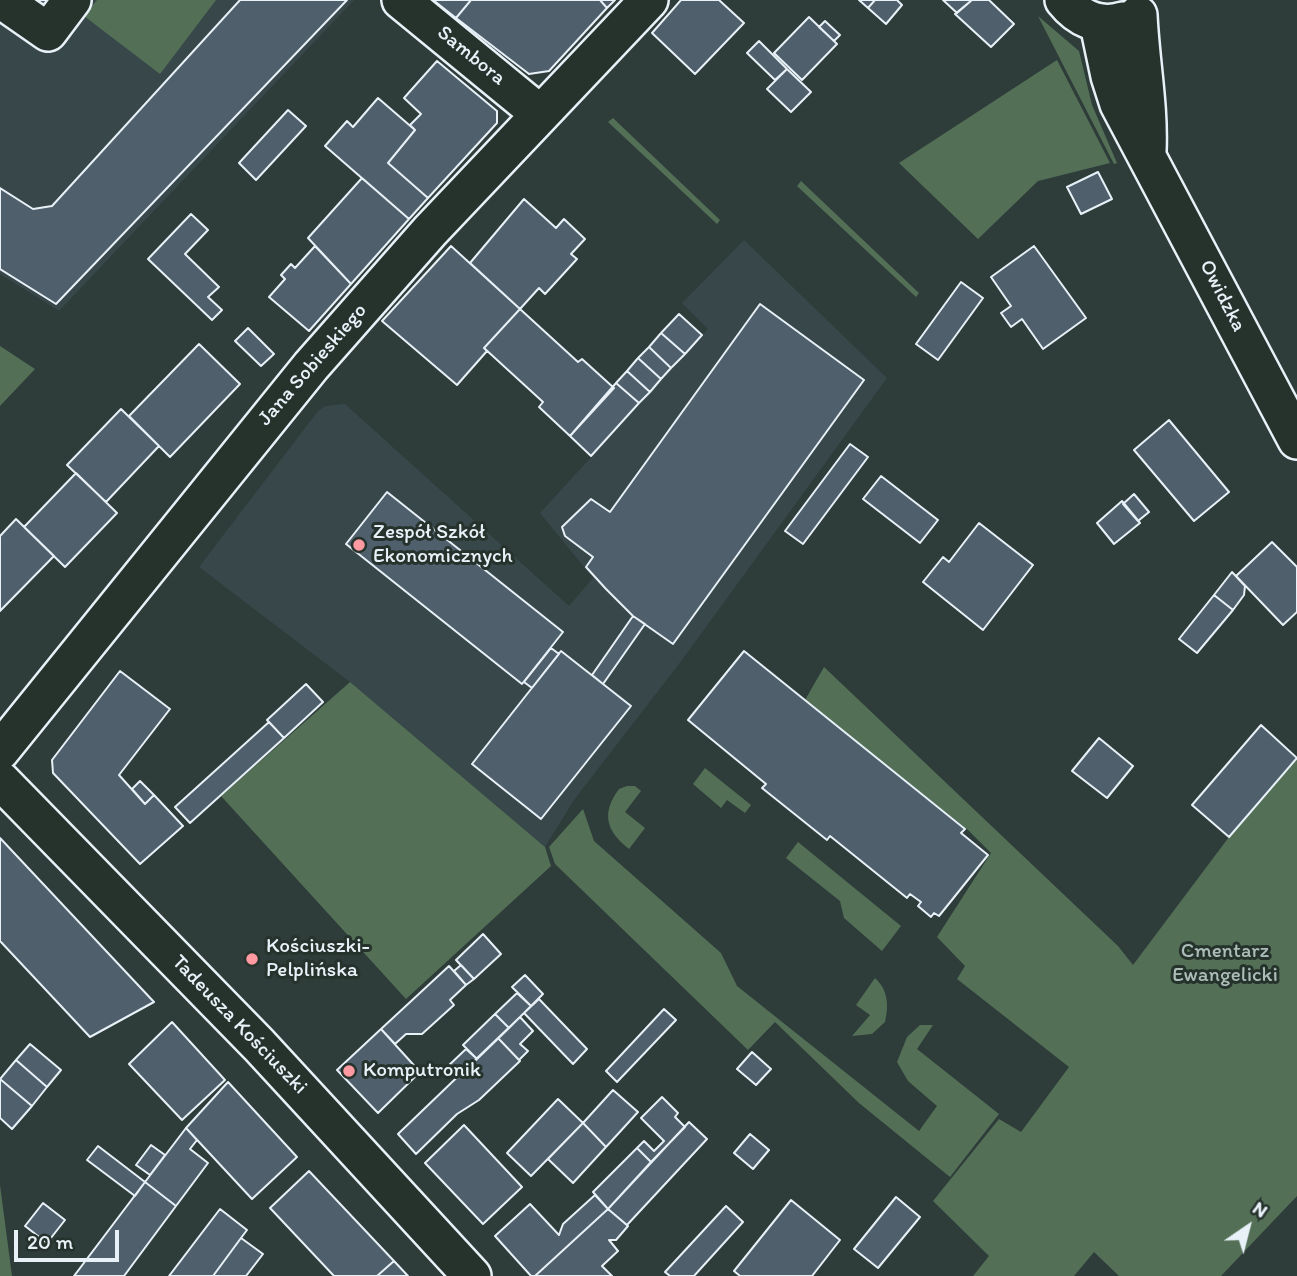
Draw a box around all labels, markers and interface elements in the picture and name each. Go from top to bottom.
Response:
street label: Sambora [432,21,510,91]
street label: Owidzka [1193,256,1251,336]
street label: Jana Sobieskiego [253,299,373,431]
place label: Zespół Szkół Ekonomicznych [373,520,513,570]
marker: Zespół Szkół Ekonomicznych [351,537,367,553]
place label: Kościuszki- Pelplińska [266,934,370,984]
park label: Cmentarz Ewangelicki [1172,939,1278,989]
street label: Tadeusza Kościuszki [166,950,312,1100]
marker: Kościuszki- Pelplińska [244,951,260,967]
place label: Komputronik [363,1058,481,1084]
marker: Komputronik [341,1063,357,1079]
north arrow [1213,1192,1283,1262]
text: N [1248,1196,1272,1222]
scale bar [18,1216,122,1260]
text: 20 m [27,1229,73,1254]

